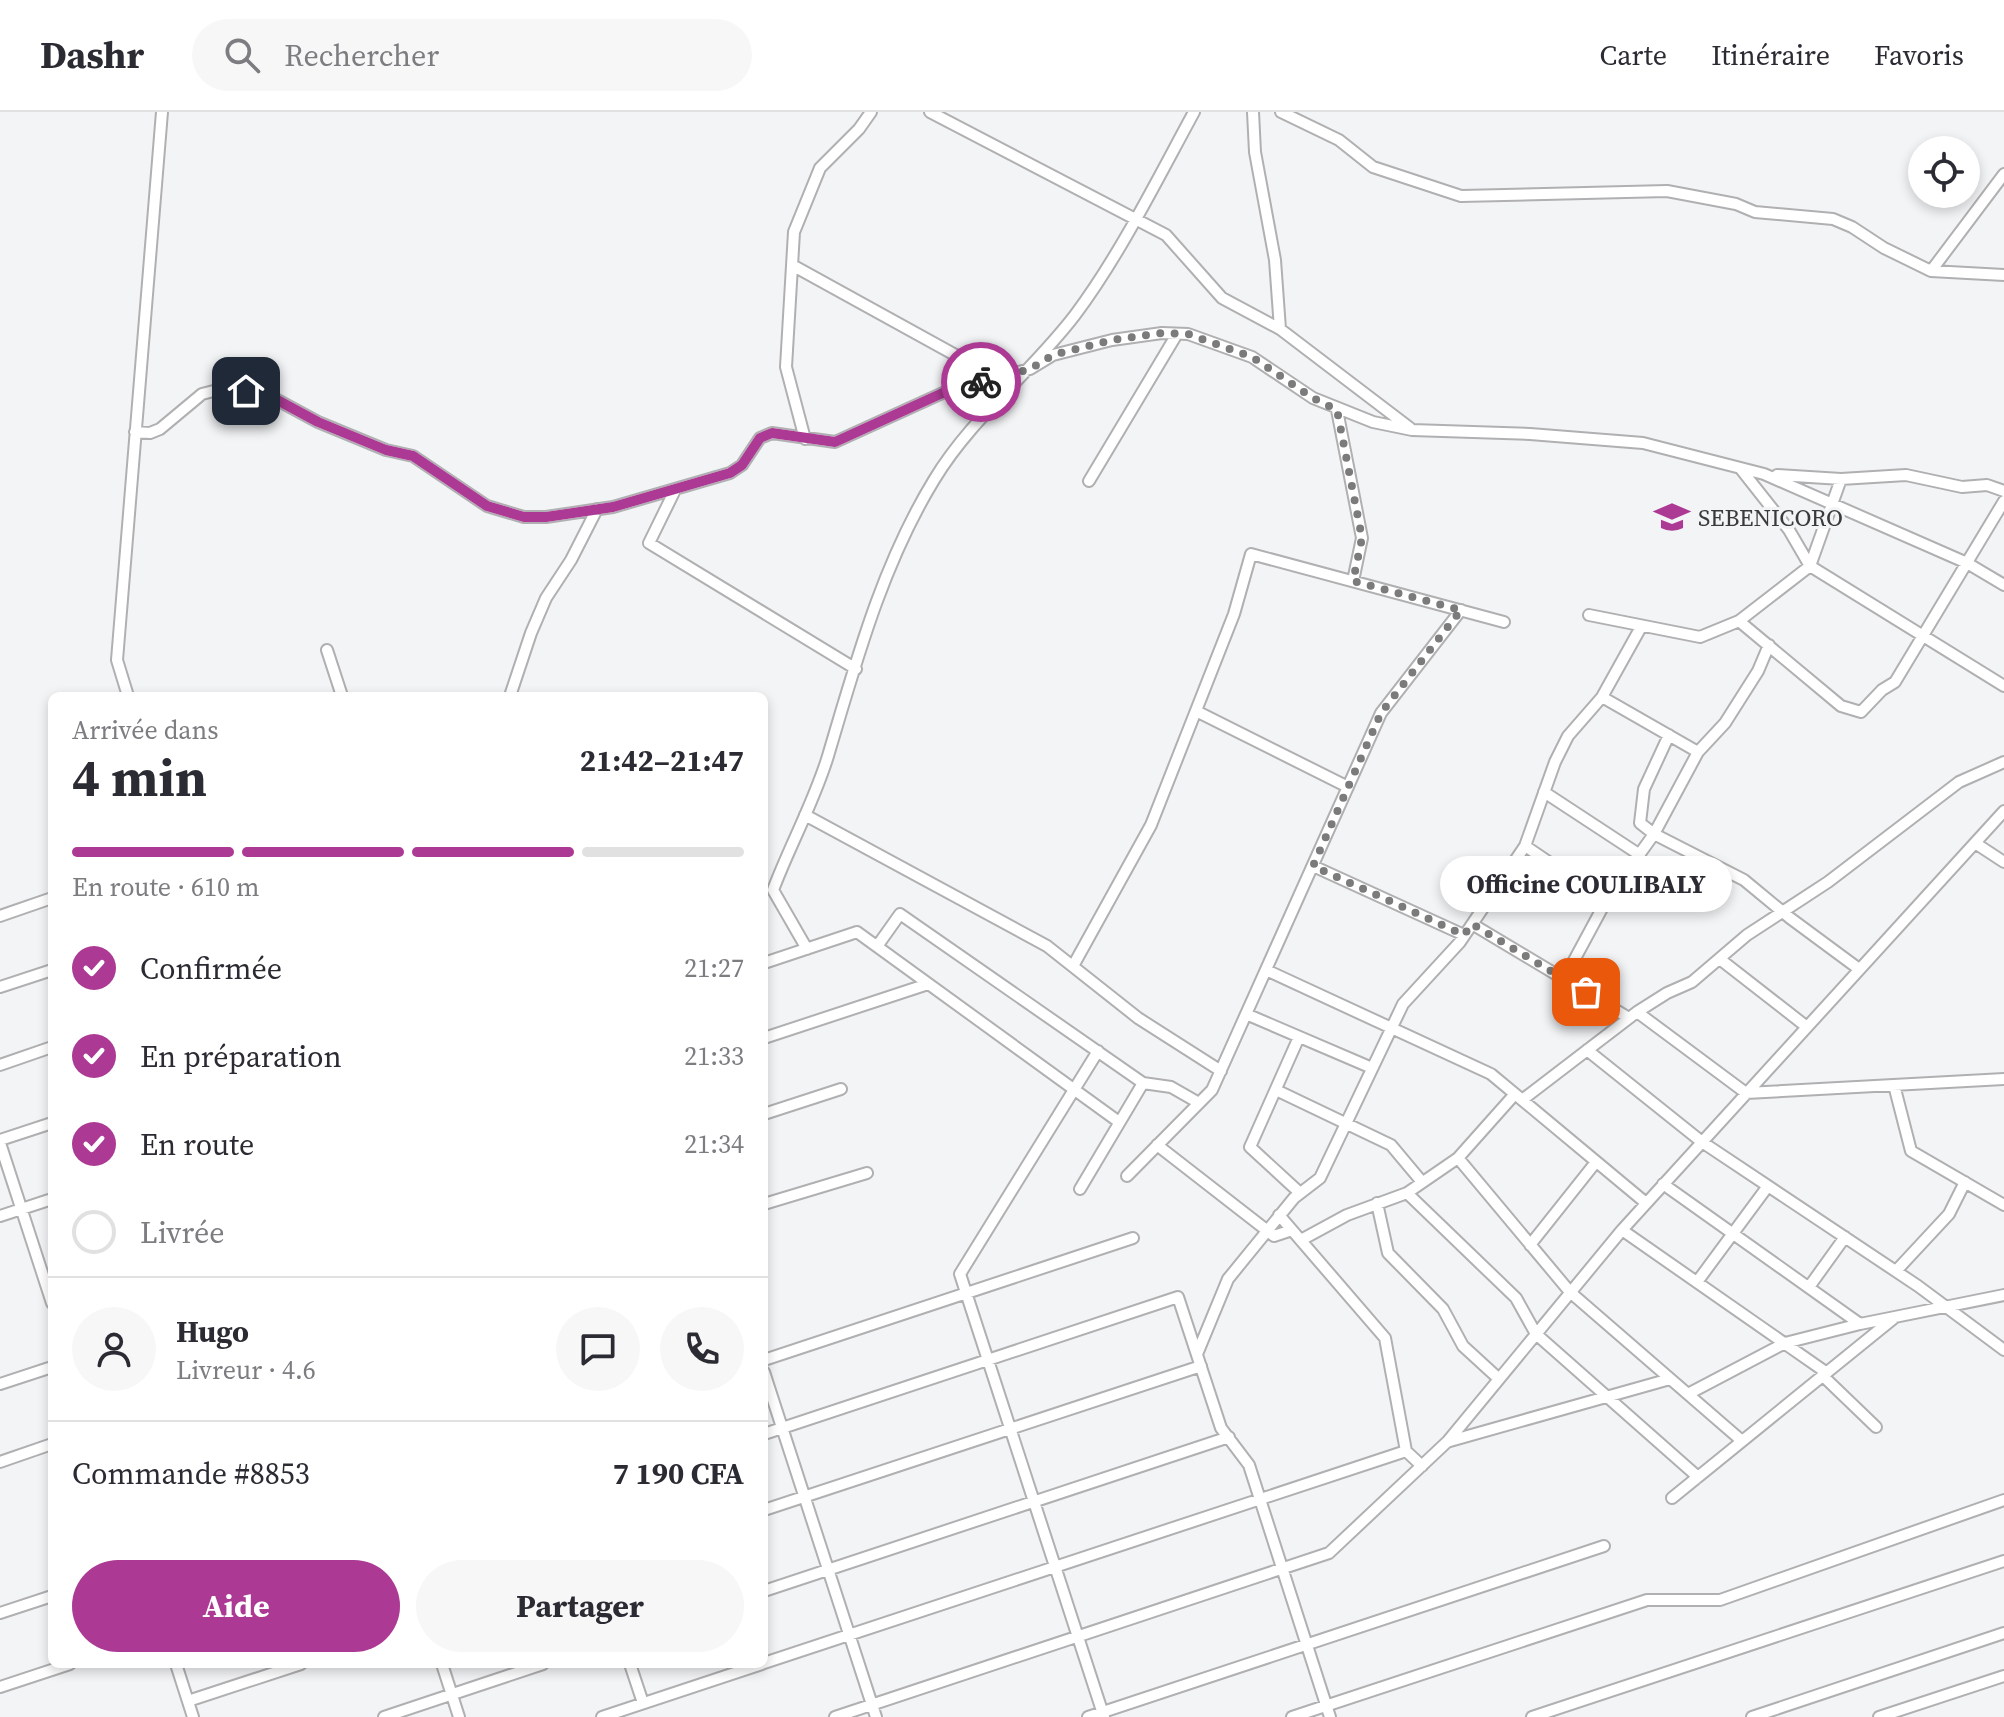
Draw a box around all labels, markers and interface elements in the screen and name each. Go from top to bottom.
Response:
search box [192,19,752,91]
text: Dashr [40,29,144,81]
icon: search [220,33,264,77]
text: Rechercher [284,35,439,76]
text: Carte [1600,36,1667,74]
text: Itinéraire [1711,36,1830,74]
text: Favoris [1874,36,1964,74]
map controls [1908,136,1980,208]
button: locate [1908,136,1980,208]
courier [941,342,1021,422]
pin [212,357,280,425]
icon: bike [959,360,1003,404]
icon: home [224,369,268,413]
school or university icon: SEBENICORO [1653,498,1691,536]
place label: SEBENICORO [1698,501,1843,534]
text: Arrivée dans [72,712,218,748]
text: 21:42–21:47 [580,740,744,781]
text: 4 min [72,742,207,813]
callout: Officine COULIBALY [1440,856,1732,912]
text: Officine COULIBALY [1466,866,1706,902]
text: En route · 610 m [72,869,260,905]
icon: check [72,946,116,990]
text: Confirmée [140,948,282,989]
text: 21:27 [684,950,744,986]
pin [1552,958,1620,1026]
icon: bag [1564,970,1608,1014]
icon: check [72,1034,116,1078]
text: En préparation [140,1036,342,1077]
text: 21:33 [684,1038,744,1074]
icon: check [72,1122,116,1166]
text: En route [140,1124,254,1165]
text: 21:34 [684,1126,744,1162]
text: Livrée [140,1212,225,1253]
button: person [72,1307,156,1391]
button: chat [556,1307,640,1391]
button: phone [660,1307,744,1391]
text: Hugo [176,1311,249,1352]
text: Livreur · 4.6 [176,1352,316,1388]
text: Commande #8853 [72,1453,310,1494]
text: 7 190 CFA [613,1453,744,1494]
button: Aide [72,1560,400,1652]
button: Partager [416,1560,744,1652]

